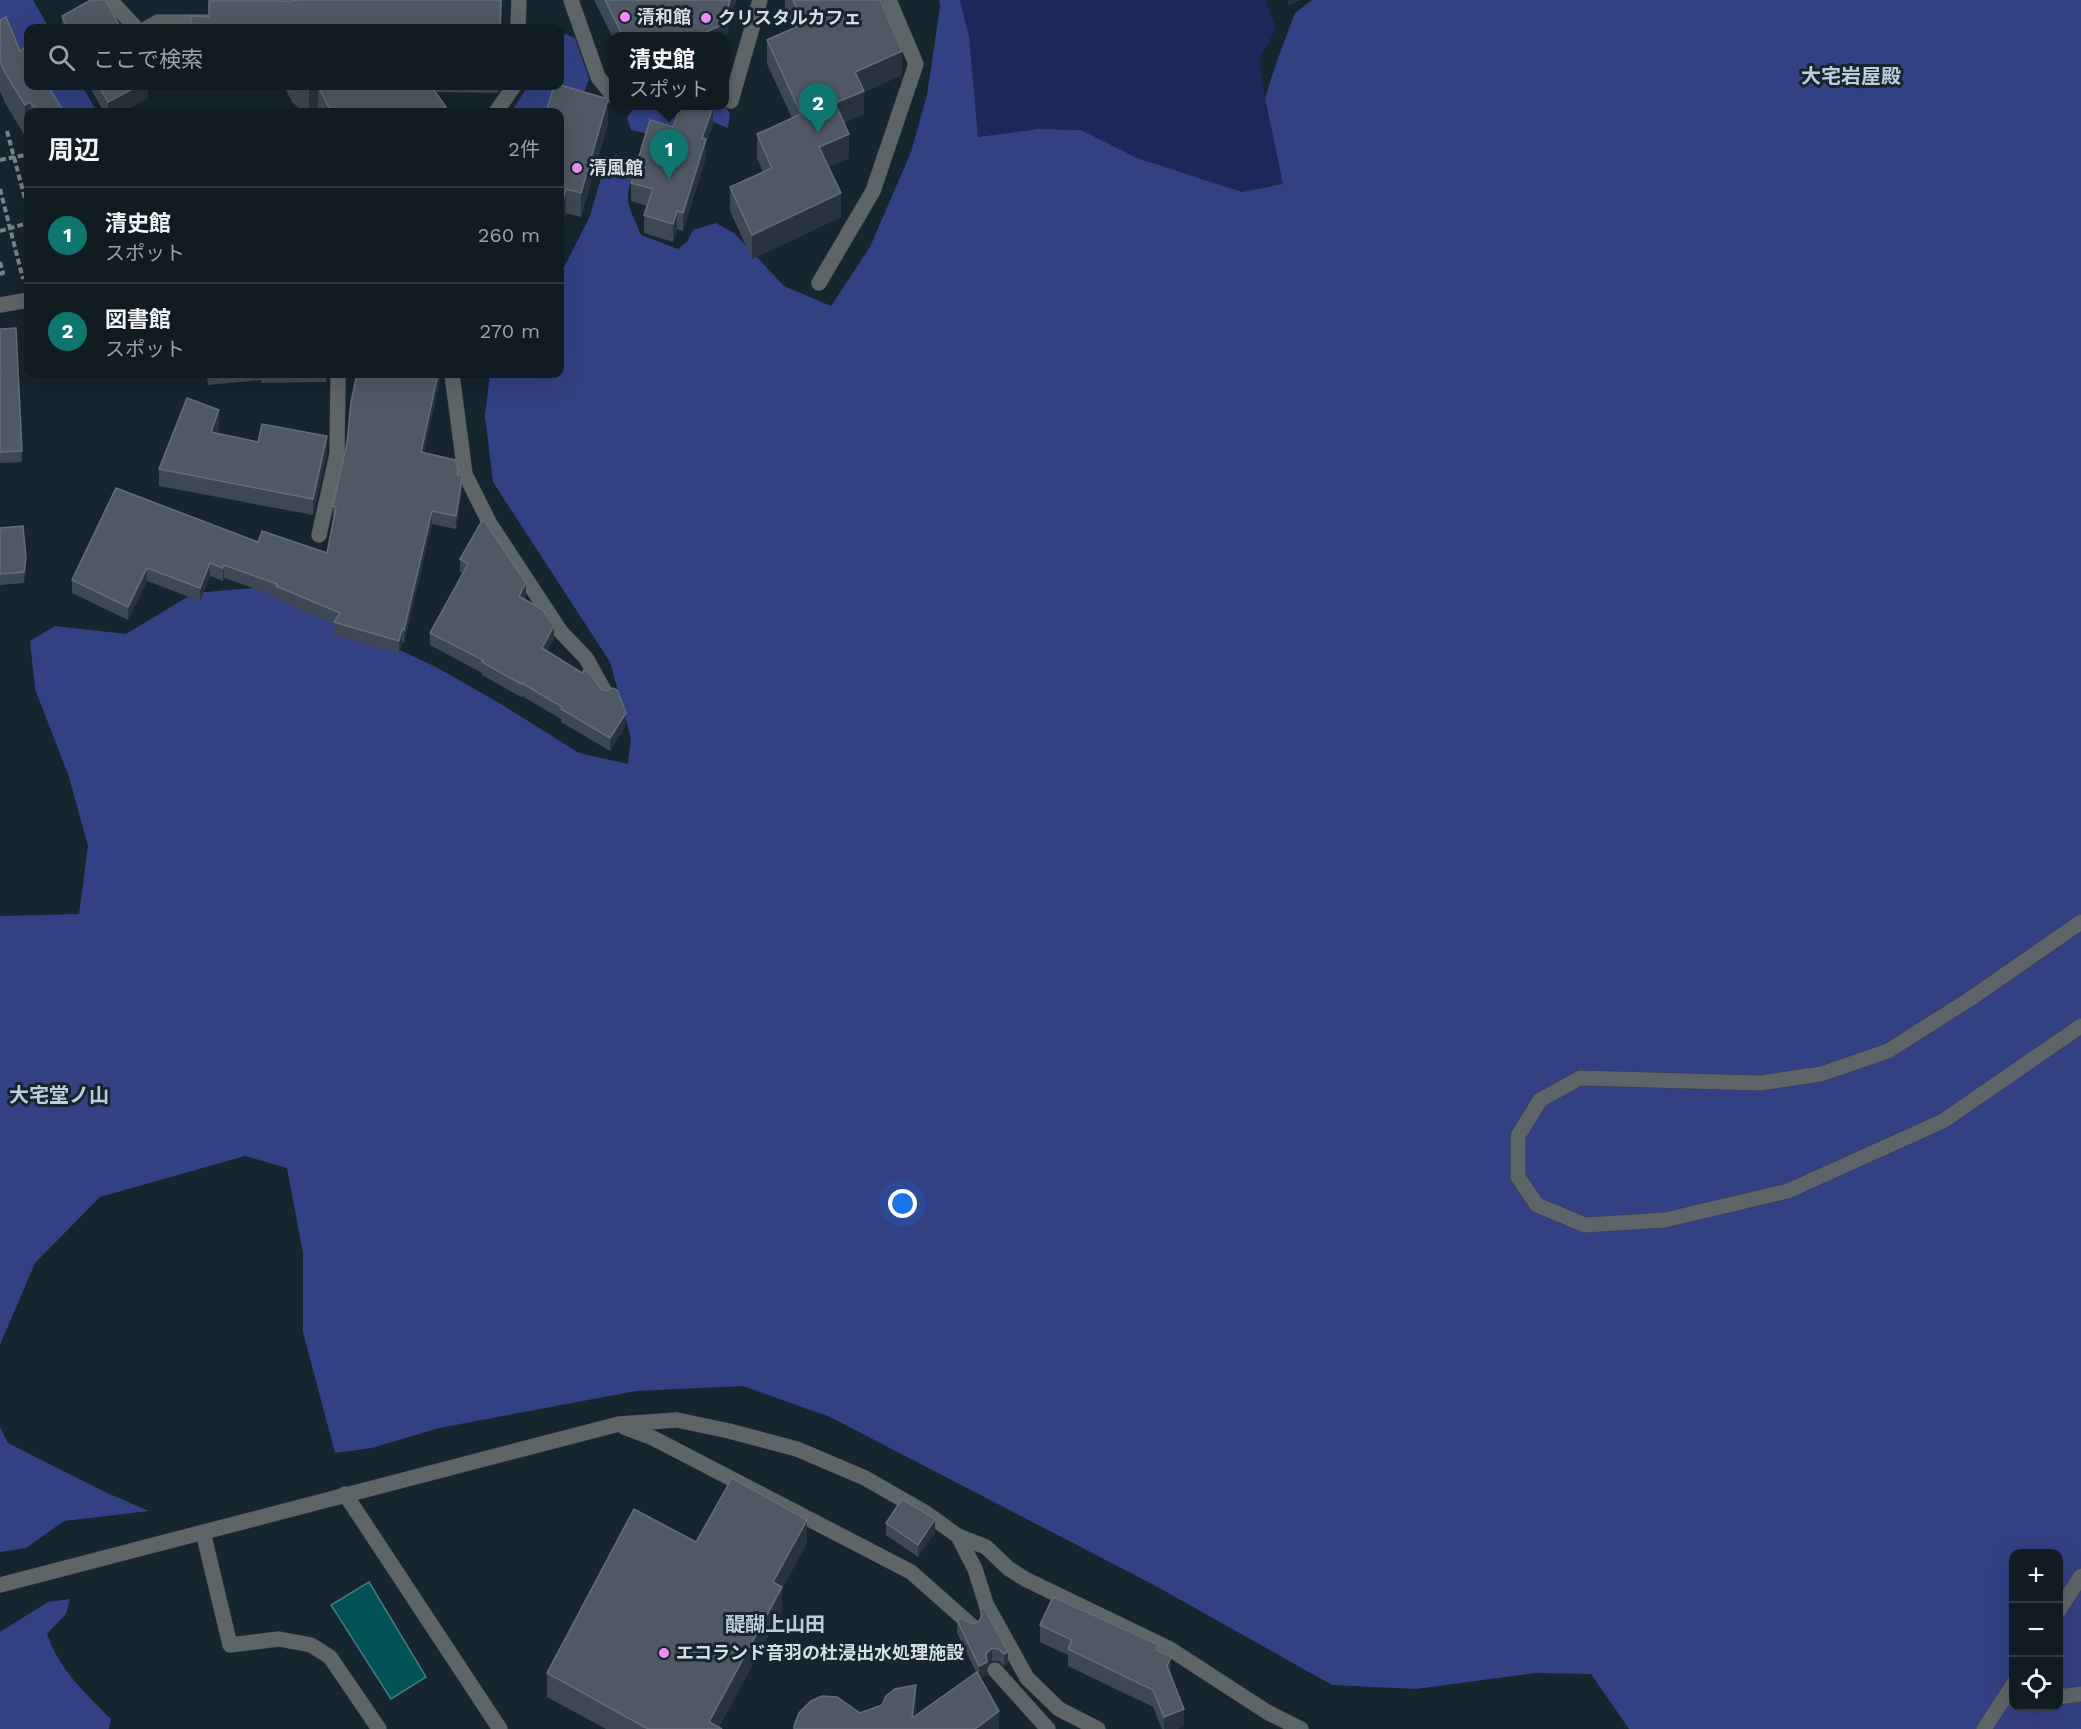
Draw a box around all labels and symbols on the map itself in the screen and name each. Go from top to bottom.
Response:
place label: 清和館 [637,6,691,27]
place label: クリスタルカフェ [718,7,861,28]
marker: 清和館 [618,10,632,24]
marker: クリスタルカフェ [699,11,713,25]
district label: 大宅岩屋殿 [1801,64,1901,88]
pin: 2 [798,84,838,133]
pin: 1 [650,130,688,179]
place label: 清風館 [589,157,643,178]
marker: 清風館 [570,161,584,175]
district label: 大宅堂ノ山 [9,1083,109,1107]
your location [888,1189,917,1218]
district label: 醍醐上山田 [725,1612,825,1636]
place label: エコランド音羽の杜浸出水処理施設 [676,1642,964,1663]
marker: エコランド音羽の杜浸出水処理施設 [657,1646,671,1660]

